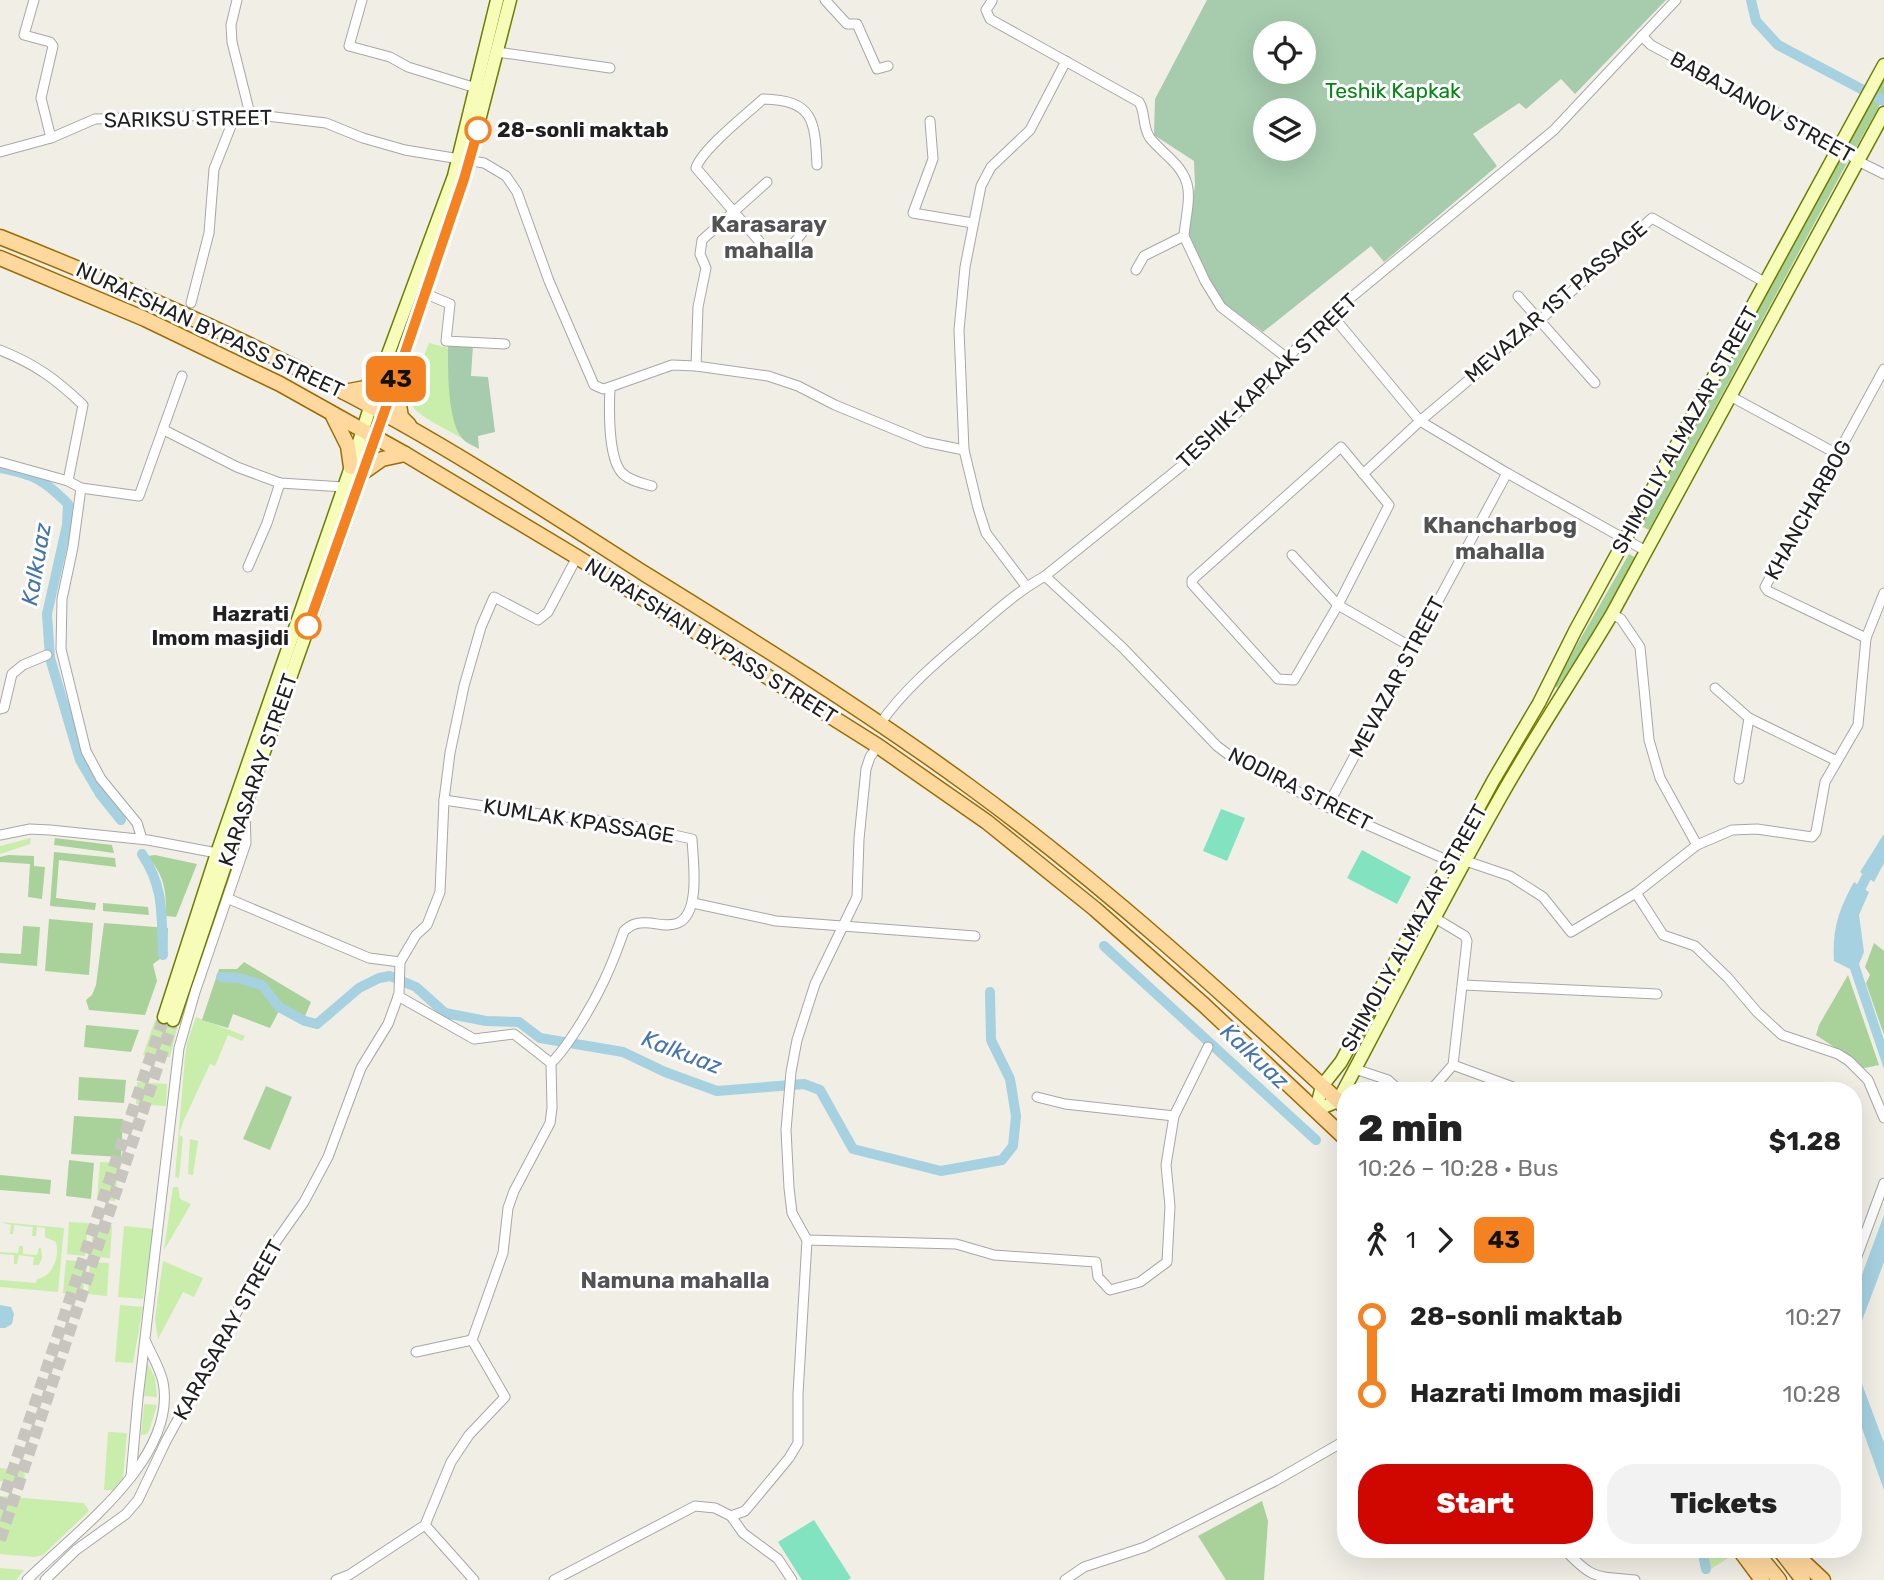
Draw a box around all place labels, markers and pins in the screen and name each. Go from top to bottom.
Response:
marker: 28-sonli maktab [465,117,491,143]
place label: 28-sonli maktab [497,117,669,142]
place label: Hazrati Imom masjidi [152,601,289,650]
marker: Hazrati Imom masjidi [295,613,321,639]

